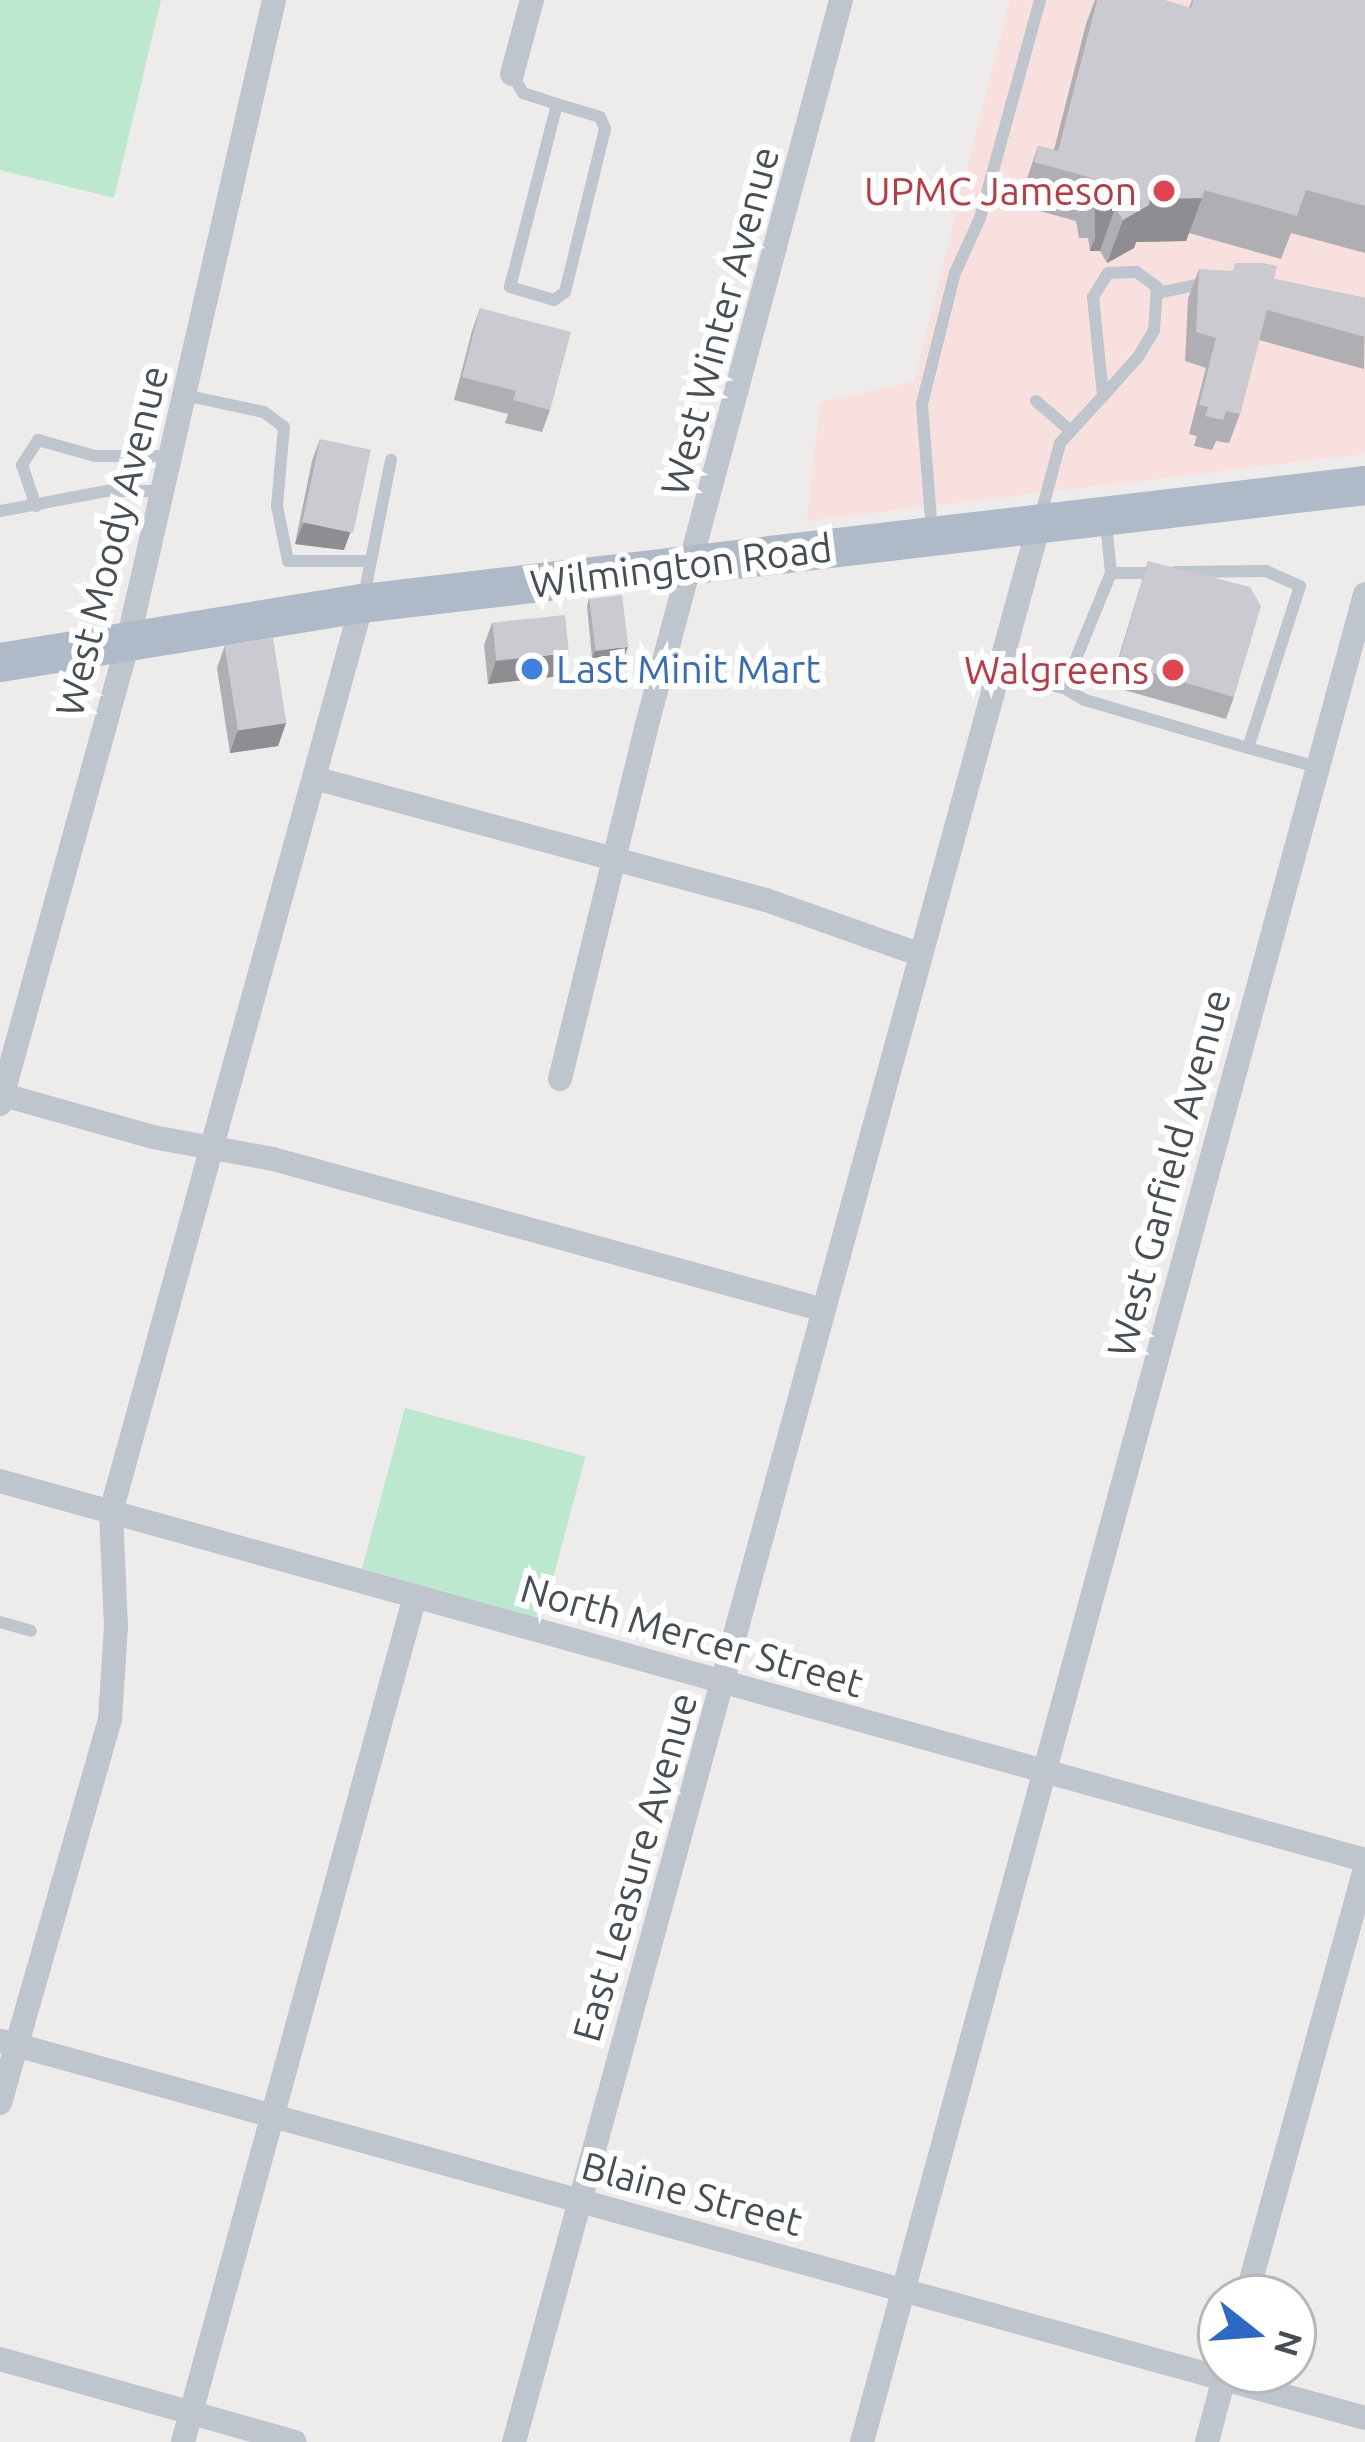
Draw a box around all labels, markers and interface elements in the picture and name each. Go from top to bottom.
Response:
street label: West Winter Avenue [651,142,789,500]
place label: UPMC Jameson [864,168,1137,214]
marker: UPMC Jameson [1148,175,1180,207]
street label: West Moody Avenue [46,361,178,721]
street label: Wilmington Road [528,524,834,608]
place label: Last Minit Mart [556,646,821,692]
place label: Walgreens [964,647,1149,693]
marker: Last Minit Mart [519,656,545,682]
marker: Walgreens [1160,657,1186,683]
street label: West Garfield Avenue [1097,984,1241,1362]
street label: North Mercer Street [515,1565,869,1707]
street label: East Leasure Avenue [563,1687,707,2047]
street label: Blaine Street [577,2142,807,2246]
north arrow [1197,2274,1317,2394]
text: N [1268,2327,1310,2361]

